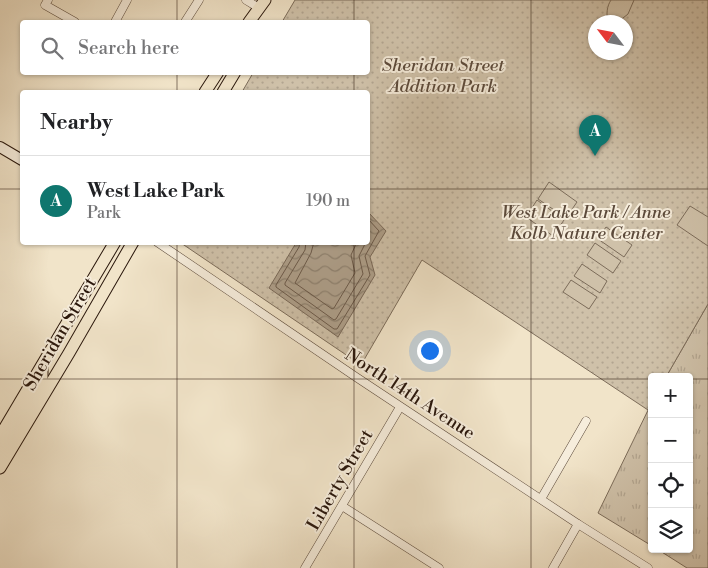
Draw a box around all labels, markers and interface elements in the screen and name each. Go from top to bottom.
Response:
north arrow [588,15,633,60]
search box [20,20,370,75]
icon: search [38,34,66,62]
text: Search here [78,36,179,60]
park label: Sheridan Street Addition Park [382,54,505,98]
text: Nearby [40,110,113,136]
pin: A [579,115,611,156]
text: West Lake Park [87,179,225,203]
text: A [50,191,62,211]
text: 190 m [306,191,350,211]
park label: West Lake Park / Anne Kolb Nature Center [502,201,671,245]
text: Park [87,203,120,223]
street label: Sheridan Street [18,273,102,395]
your location [417,338,443,364]
street label: North 14th Avenue [341,343,479,445]
map controls [648,373,693,553]
button: + [648,373,693,418]
button: − [648,418,693,463]
street label: Liberty Street [302,425,379,535]
button: locate [648,463,693,508]
button: layers [648,508,693,553]

